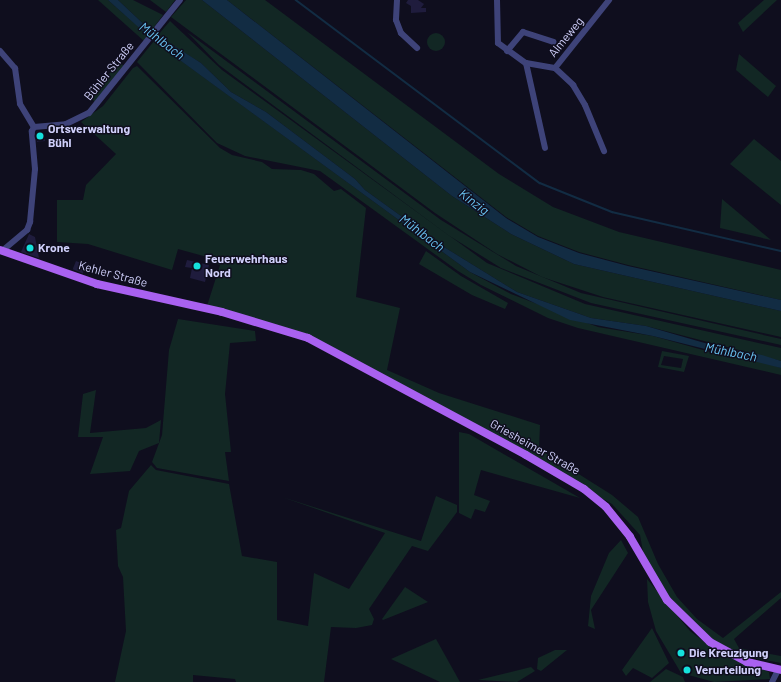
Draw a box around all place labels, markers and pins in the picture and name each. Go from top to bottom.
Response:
place label: Ortsverwaltung Bühl [48,122,130,150]
marker: Ortsverwaltung Bühl [35,131,45,141]
place label: Krone [38,241,70,255]
marker: Krone [25,243,35,253]
place label: Feuerwehrhaus Nord [205,252,288,280]
marker: Feuerwehrhaus Nord [192,261,202,271]
place label: Die Kreuzigung [689,646,768,660]
marker: Die Kreuzigung [676,648,686,658]
place label: Verurteilung [695,663,761,677]
marker: Verurteilung [682,665,692,675]

